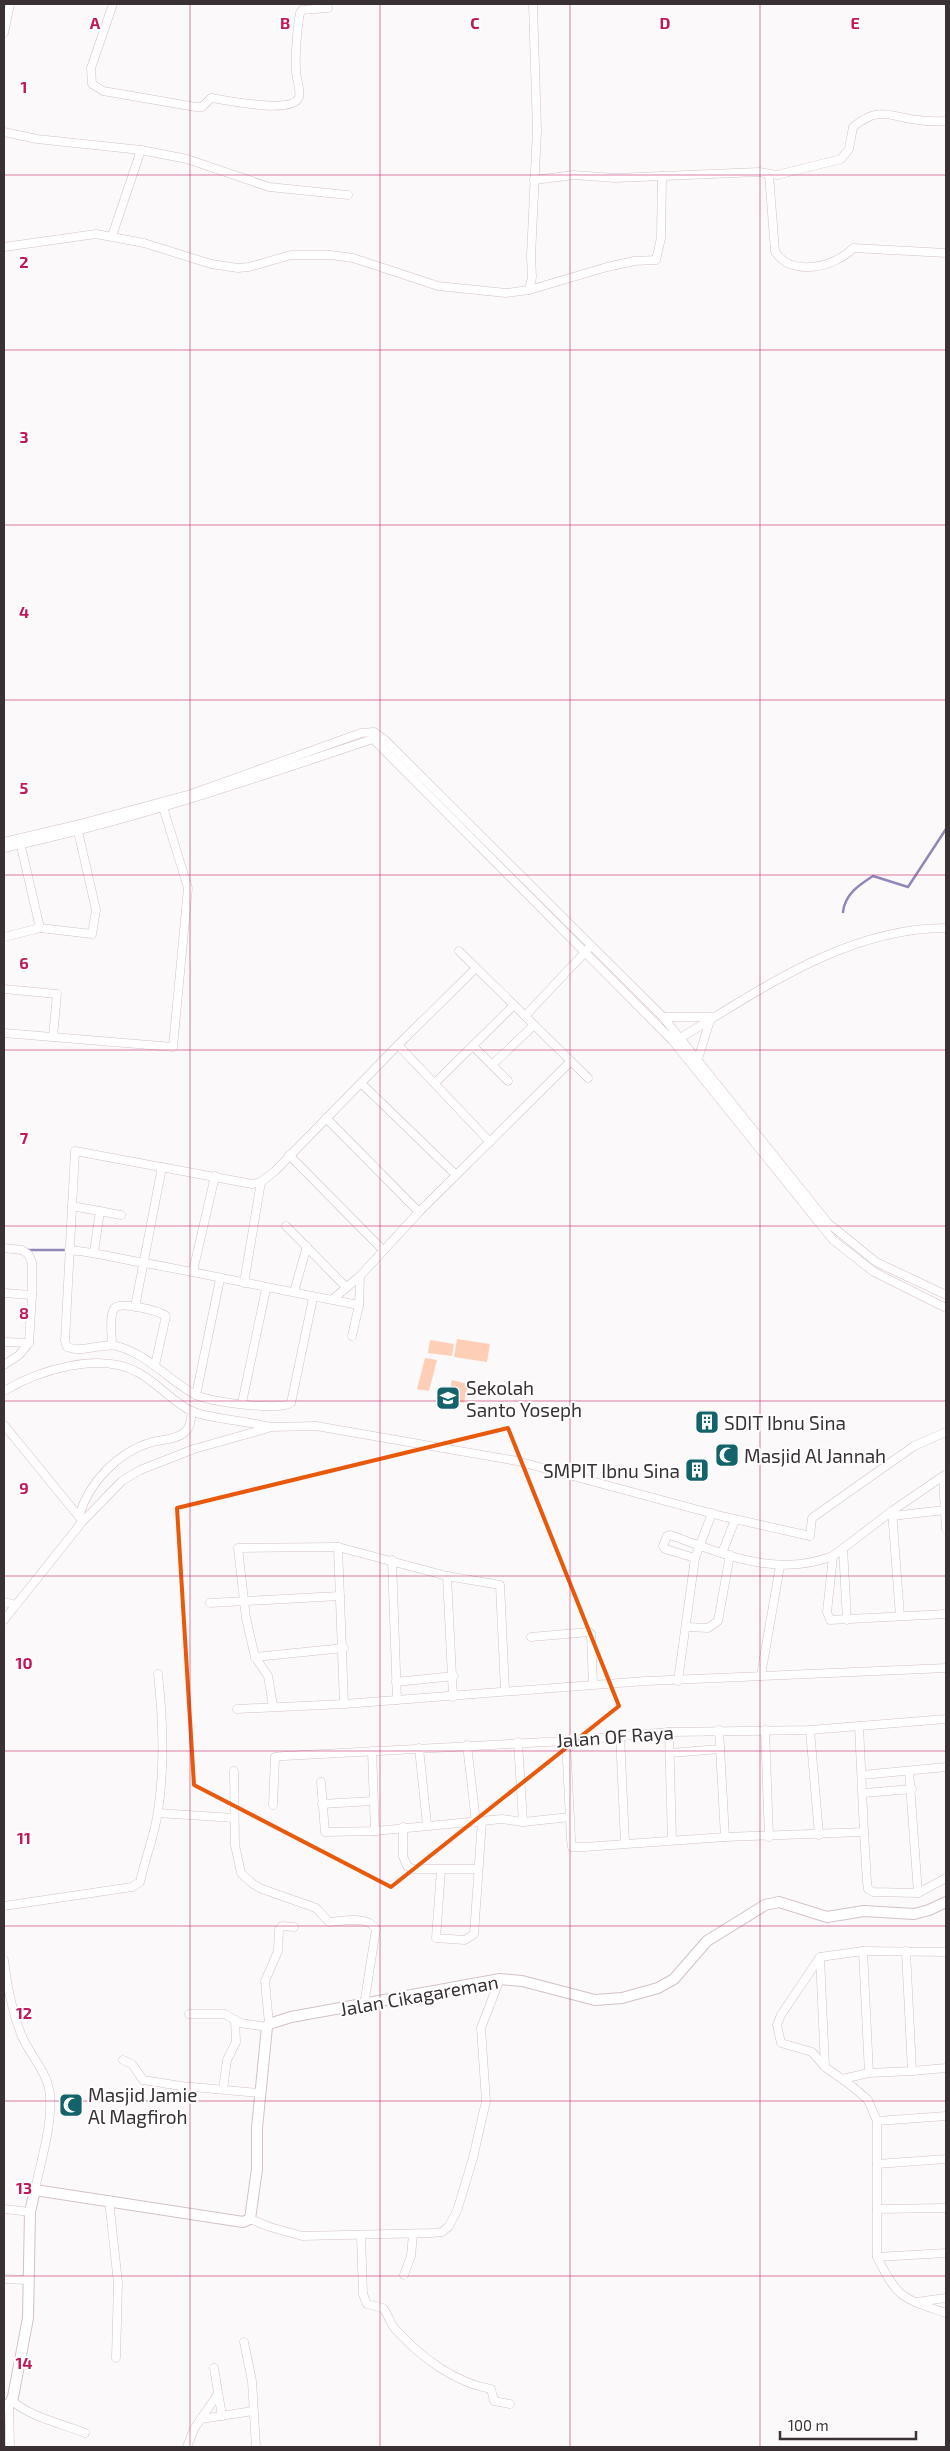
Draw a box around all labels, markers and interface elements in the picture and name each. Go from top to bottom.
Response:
text: A [90,13,101,32]
text: B [280,13,290,32]
text: C [470,13,480,32]
text: D [660,13,671,32]
text: E [850,13,860,32]
text: 1 [21,77,27,96]
text: 2 [19,252,29,271]
text: 3 [19,427,29,446]
text: 4 [19,602,29,621]
text: 5 [20,778,29,797]
text: 6 [19,953,29,972]
text: 7 [20,1128,29,1147]
text: 8 [19,1303,29,1322]
place label: Sekolah Santo Yoseph [466,1376,582,1421]
school or university icon: Sekolah Santo Yoseph [435,1385,461,1411]
building icon: SDIT Ibnu Sina [694,1409,720,1435]
place label: SDIT Ibnu Sina [724,1411,846,1434]
mosque icon: Masjid Al Jannah [714,1442,740,1468]
place label: Masjid Al Jannah [744,1444,886,1467]
building icon: SMPIT Ibnu Sina [684,1457,710,1483]
place label: SMPIT Ibnu Sina [543,1459,680,1482]
text: 9 [19,1478,29,1497]
text: 10 [15,1653,33,1672]
street label: Jalan OF Raya [556,1720,674,1752]
text: 11 [17,1828,31,1847]
street label: Jalan Cikagareman [338,1970,500,2020]
text: 12 [16,2003,32,2022]
place label: Masjid Jamie Al Magfiroh [88,2083,197,2128]
mosque icon: Masjid Jamie Al Magfiroh [58,2092,84,2118]
text: 13 [16,2178,32,2197]
text: 14 [15,2353,33,2372]
scale bar [780,2408,916,2440]
text: 100 m [788,2416,829,2434]

